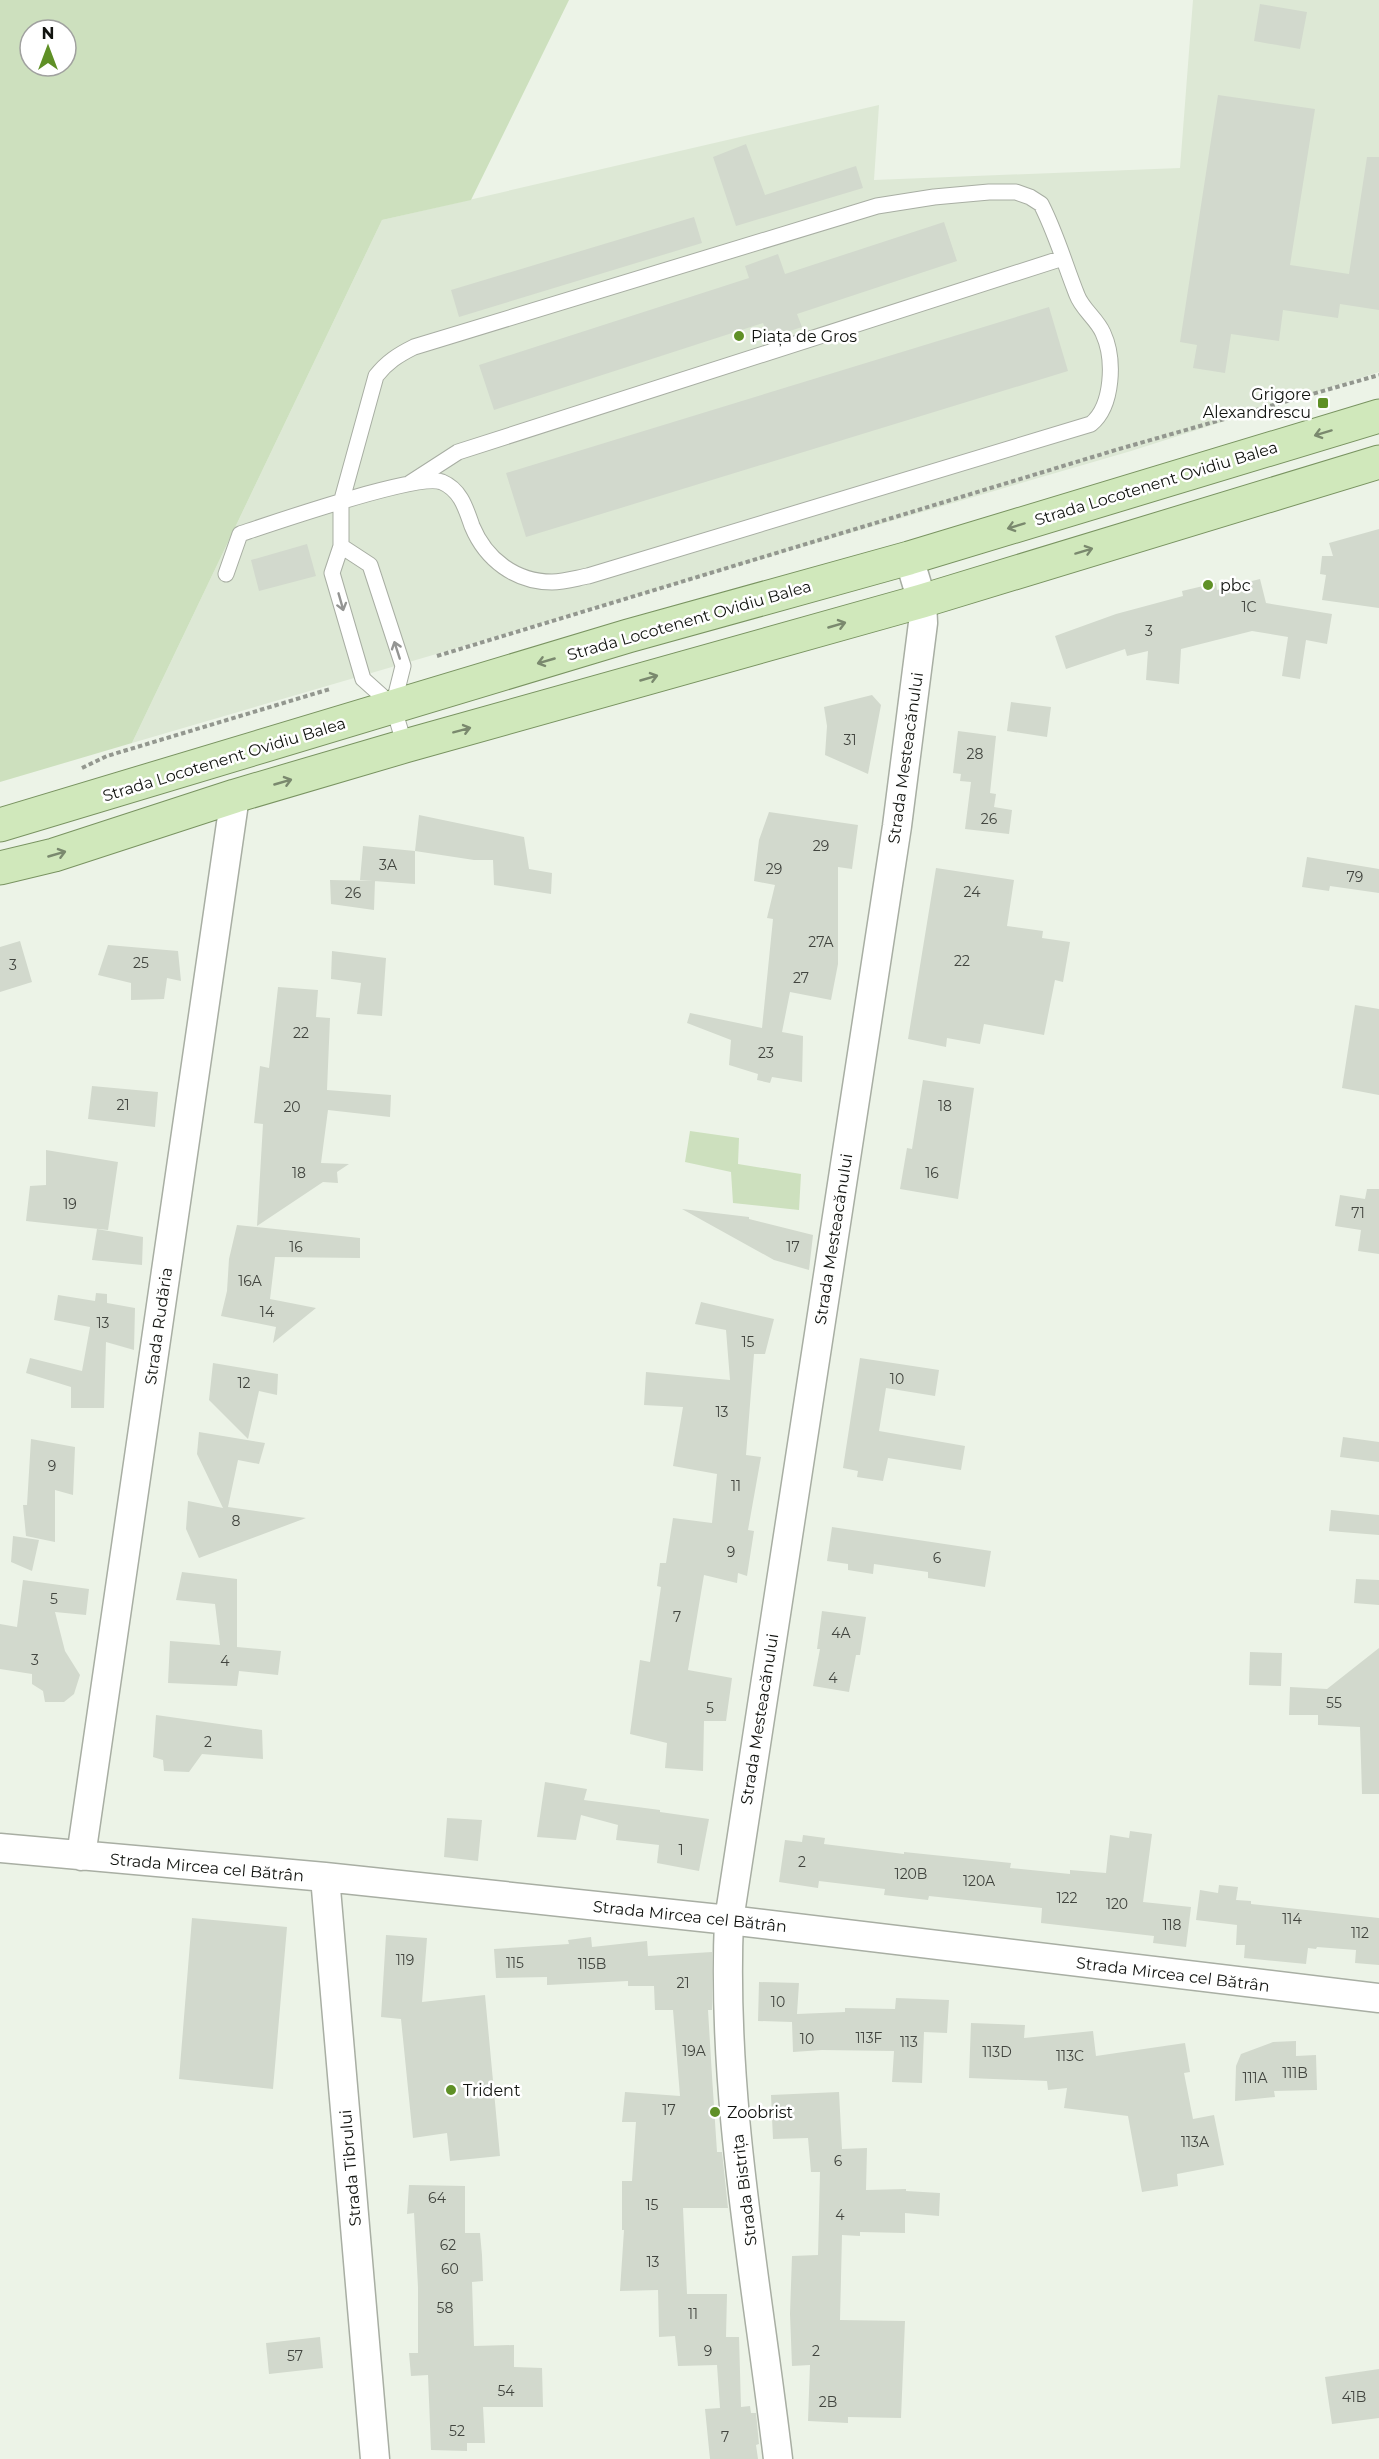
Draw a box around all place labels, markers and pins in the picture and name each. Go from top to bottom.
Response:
place label: Piața de Gros [751,327,857,347]
marker: Piața de Gros [732,329,746,343]
place label: Grigore Alexandrescu [1203,385,1311,422]
marker: Grigore Alexandrescu [1316,396,1330,410]
place label: pbc [1220,576,1251,595]
marker: pbc [1201,578,1215,592]
place label: Trident [463,2081,521,2100]
marker: Trident [444,2083,458,2097]
place label: Zoobrist [727,2103,793,2122]
marker: Zoobrist [708,2105,722,2119]

